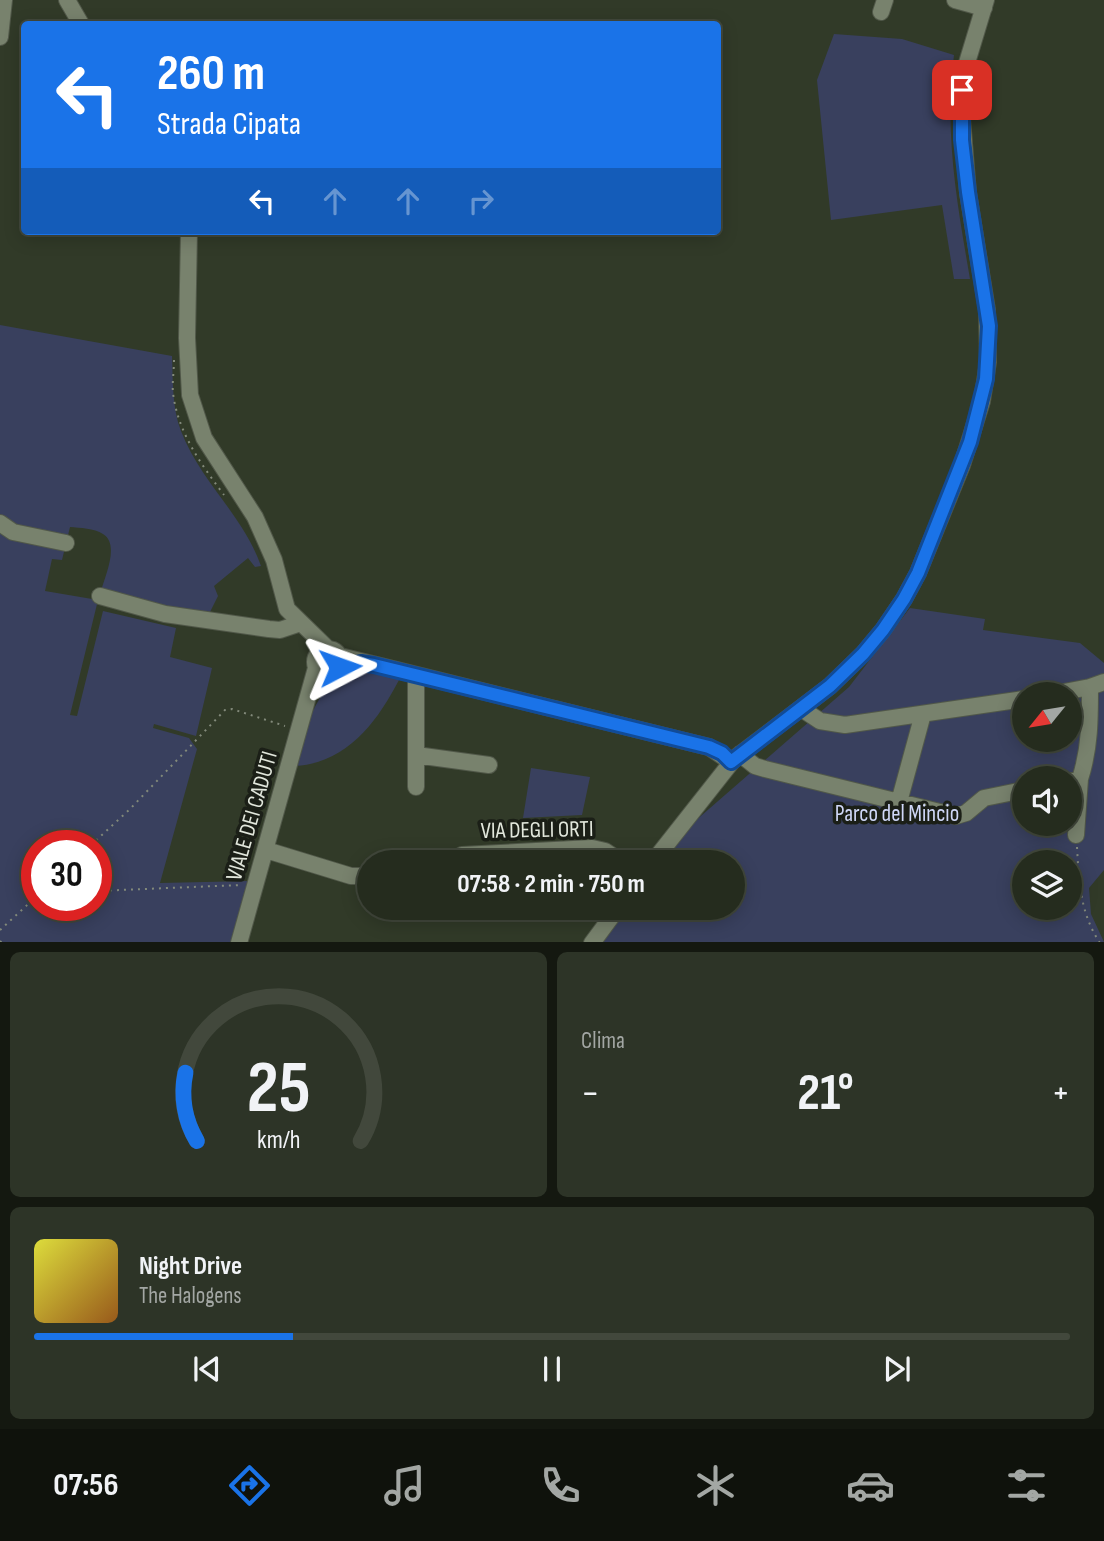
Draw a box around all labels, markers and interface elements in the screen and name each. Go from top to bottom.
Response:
text: 260 m [157,45,265,104]
icon: left [42,49,133,140]
pin [932,60,992,120]
icon: arrive [943,71,981,109]
text: Strada Cipata [157,105,301,144]
icon: left [243,182,281,220]
icon: ahead [316,182,354,220]
icon: ahead [389,182,427,220]
icon: right [462,182,500,220]
position arrow [303,630,377,704]
north arrow [1012,682,1082,752]
map controls [1012,682,1082,920]
street label: VIALE DEI CADUTI [220,748,284,884]
button: sound [1012,766,1082,836]
park label: Parco del Mincio [835,800,959,828]
street label: VIA DEGLI ORTI [480,815,594,845]
speed limit sign: 30 [21,830,112,921]
button: layers [1012,850,1082,920]
text: 07:58 · 2 min · 750 m [457,869,645,900]
text: Clima [581,1027,625,1055]
text: 25 [247,1045,310,1133]
text: 21° [797,1062,854,1125]
text: − [581,1071,600,1116]
text: + [1051,1071,1070,1116]
text: km/h [257,1124,300,1155]
text: Night Drive [139,1251,242,1282]
text: The Halogens [139,1282,242,1310]
icon: previous [188,1350,226,1388]
icon: pause [533,1350,571,1388]
icon: next [878,1350,916,1388]
icon: directions [225,1461,274,1510]
icon: music [380,1461,429,1510]
icon: phone [536,1461,585,1510]
icon: climate [691,1461,740,1510]
icon: car [846,1461,895,1510]
icon: filters [1002,1461,1051,1510]
text: 07:56 [53,1466,118,1505]

